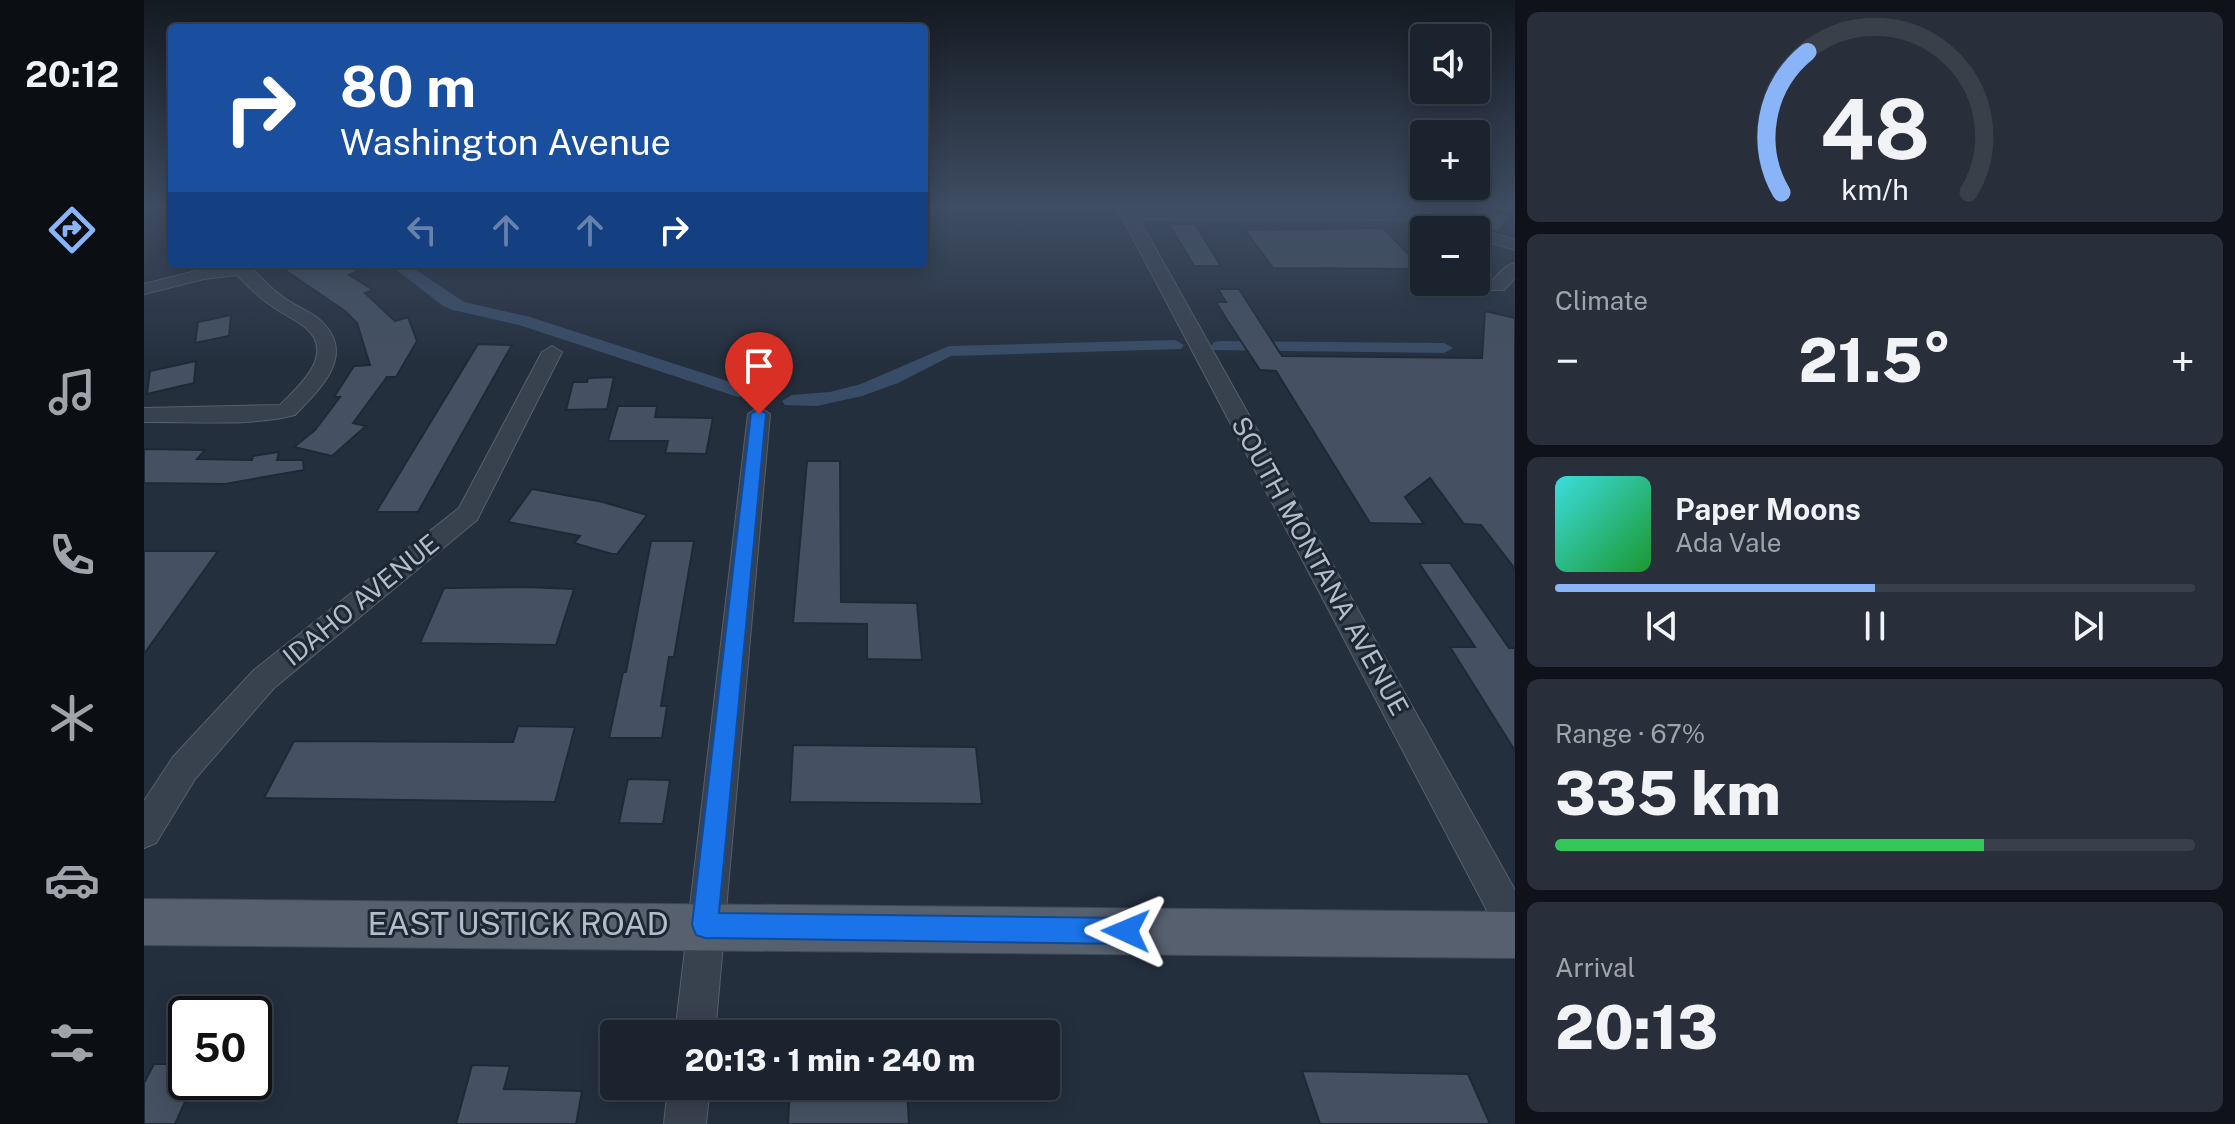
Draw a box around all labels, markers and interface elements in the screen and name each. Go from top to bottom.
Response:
map controls [1410,24,1490,296]
button: sound [1410,24,1490,104]
text: 20:12 [25,53,119,95]
text: 80 m [340,54,476,120]
icon: right [208,56,312,160]
text: 48 [1820,80,1930,178]
button: + [1410,120,1490,200]
text: Washington Avenue [340,121,671,163]
text: km/h [1841,173,1909,206]
icon: directions [44,202,100,258]
icon: left [400,208,444,252]
icon: ahead [484,208,528,252]
icon: ahead [568,208,612,252]
icon: right [652,208,696,252]
button: − [1410,216,1490,296]
text: Climate [1555,285,1648,316]
text: 21.5° [1799,325,1952,396]
pin [725,332,793,414]
text: − [1555,335,1579,387]
text: + [2171,335,2195,387]
icon: arrive [737,344,781,388]
icon: music [44,364,100,420]
street label: SOUTH MONTANA AVENUE [1225,411,1416,720]
text: Paper Moons [1675,491,1861,527]
icon: phone [44,527,100,583]
street label: IDAHO AVENUE [277,527,445,672]
text: Ada Vale [1675,527,1781,558]
icon: previous [1640,604,1684,648]
icon: pause [1853,604,1897,648]
icon: next [2066,604,2110,648]
icon: climate [44,690,100,746]
text: Range · 67% [1555,718,1705,749]
text: 335 km [1555,758,1781,829]
icon: car [44,852,100,908]
position arrow [1084,889,1168,973]
street label: EAST USTICK ROAD [367,905,669,942]
text: Arrival [1555,952,1635,983]
text: 20:13 [1555,992,1718,1063]
speed limit sign: 50 [168,996,272,1100]
icon: filters [44,1015,100,1071]
text: 20:13 · 1 min · 240 m [685,1042,975,1078]

